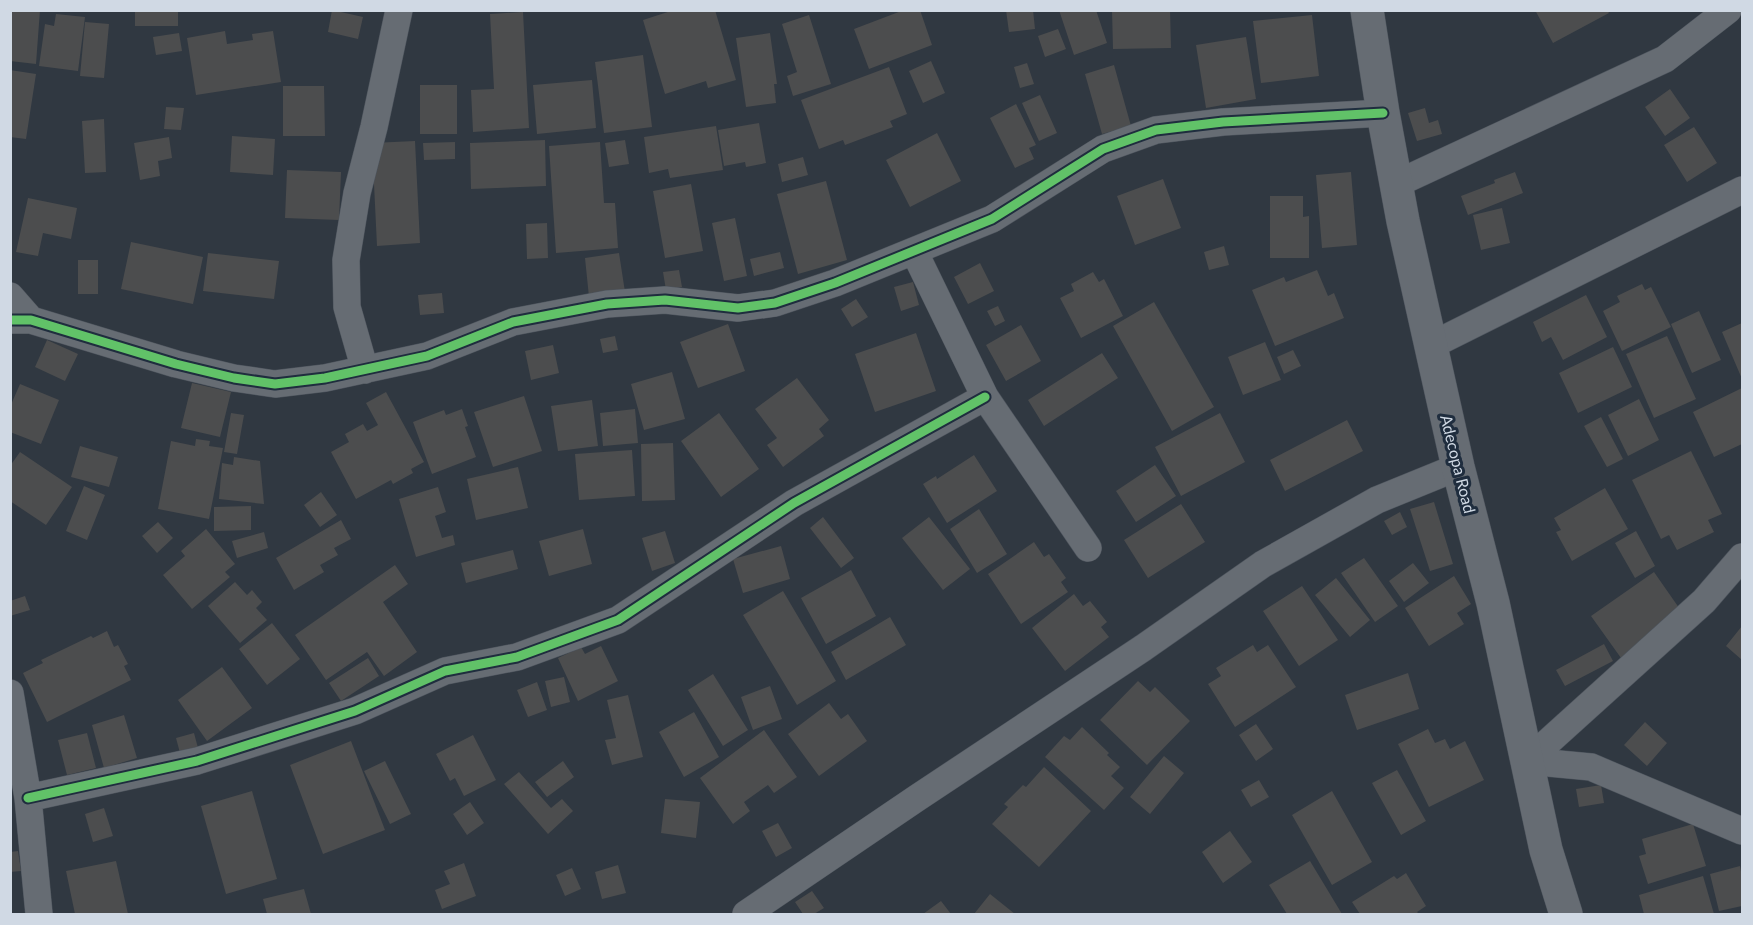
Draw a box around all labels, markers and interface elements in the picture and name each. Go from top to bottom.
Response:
street label: Adecopa Road [1437,413,1480,515]

